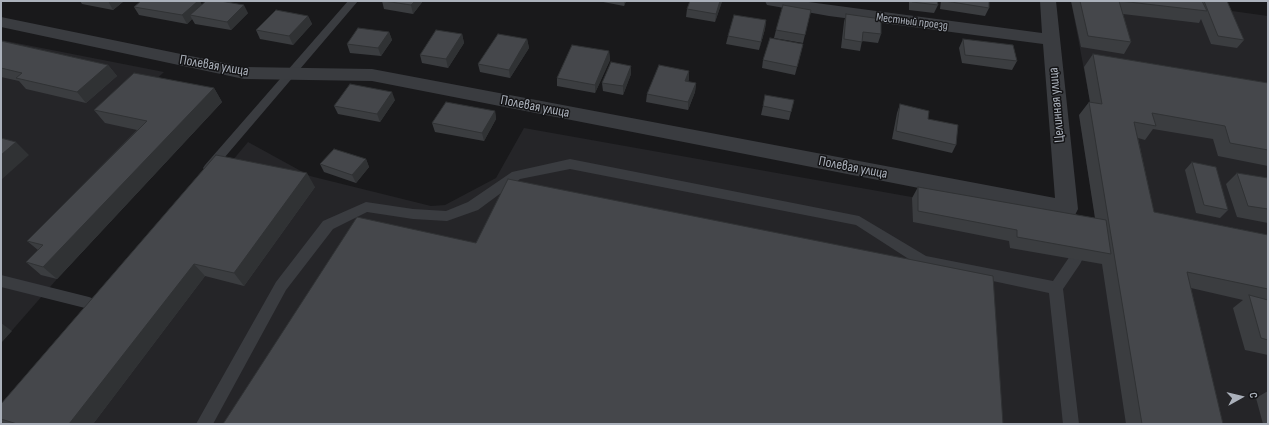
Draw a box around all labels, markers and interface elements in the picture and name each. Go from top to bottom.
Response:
street label: Местный проезд [875,10,949,34]
street label: Полевая улица [178,52,250,80]
street label: Целинная улица [1045,67,1069,143]
street label: Полевая улица [499,92,571,122]
street label: Полевая улица [817,153,889,183]
north arrow [1221,377,1261,417]
text: С [1247,392,1260,399]

